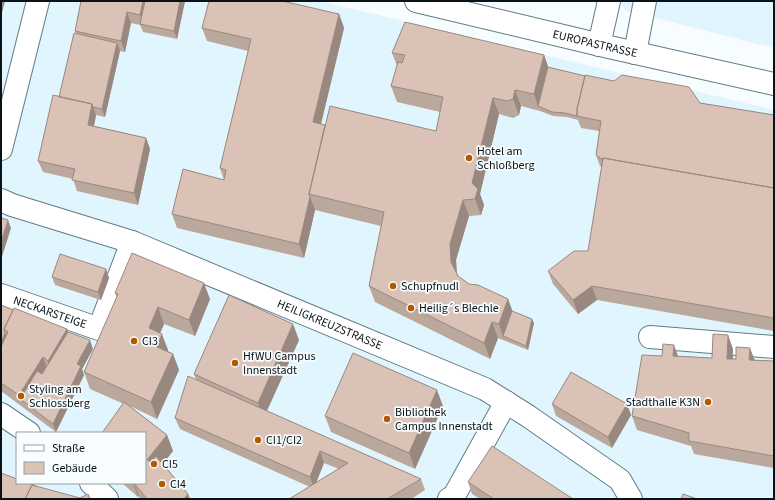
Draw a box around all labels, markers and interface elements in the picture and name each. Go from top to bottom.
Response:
street label: EUROPASTRASSE [551,26,639,62]
place label: Hotel am Schloßberg [477,143,535,174]
marker: Hotel am Schloßberg [464,153,474,163]
place label: Schupfnudl [401,278,459,295]
marker: Schupfnudl [388,281,398,291]
street label: NECKARSTEIGE [11,292,89,333]
street label: HEILIGKREUZSTRASSE [274,295,385,354]
place label: Heilig´s Blechle [419,300,499,317]
marker: Heilig´s Blechle [406,303,416,313]
place label: CI3 [142,333,158,350]
marker: CI3 [129,336,139,346]
place label: HfWU Campus Innenstadt [243,348,316,379]
marker: HfWU Campus Innenstadt [230,358,240,368]
place label: Styling am Schlossberg [29,381,90,412]
marker: Styling am Schlossberg [16,391,26,401]
place label: Stadthalle K3N [626,394,700,411]
marker: Stadthalle K3N [703,397,713,407]
place label: Bibliothek Campus Innenstadt [395,404,493,435]
marker: Bibliothek Campus Innenstadt [382,414,392,424]
legend [16,432,146,484]
place label: CI1/CI2 [266,432,302,449]
marker: CI1/CI2 [253,435,263,445]
text: Straße [52,440,85,457]
place label: CI5 [162,456,178,473]
marker: CI5 [149,459,159,469]
text: Gebäude [52,460,97,477]
place label: CI4 [170,476,186,493]
marker: CI4 [157,479,167,489]

